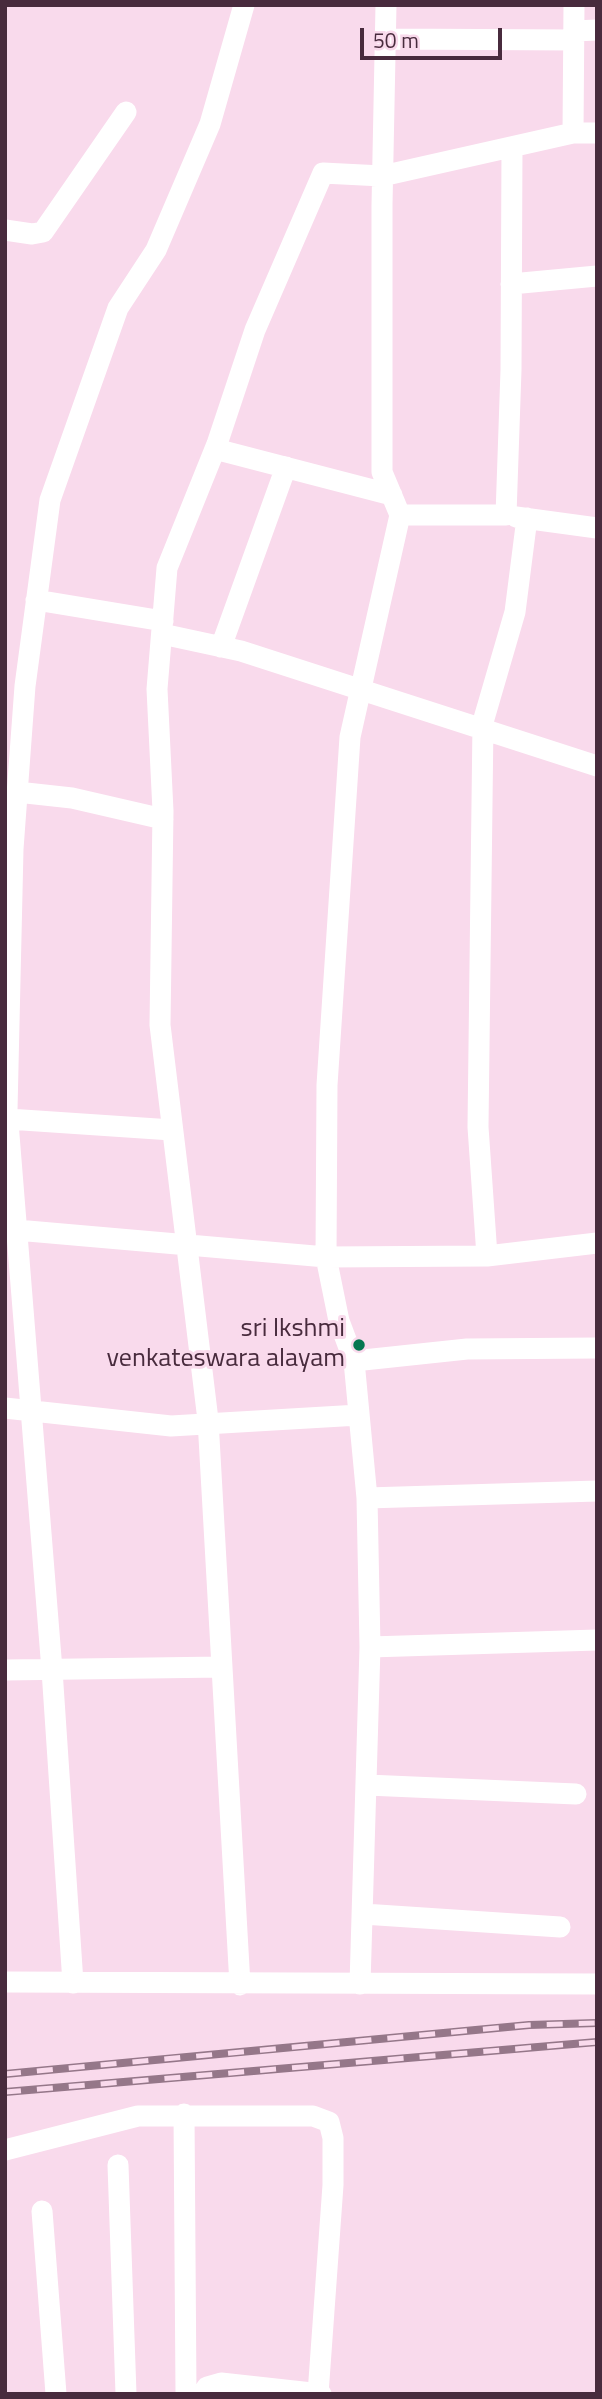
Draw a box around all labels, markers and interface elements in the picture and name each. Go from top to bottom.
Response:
scale bar [364,14,506,58]
text: 50 m [373,24,419,56]
place label: sri lkshmi venkateswara alayam [107,1314,345,1376]
marker: sri lkshmi venkateswara alayam [351,1337,367,1353]

